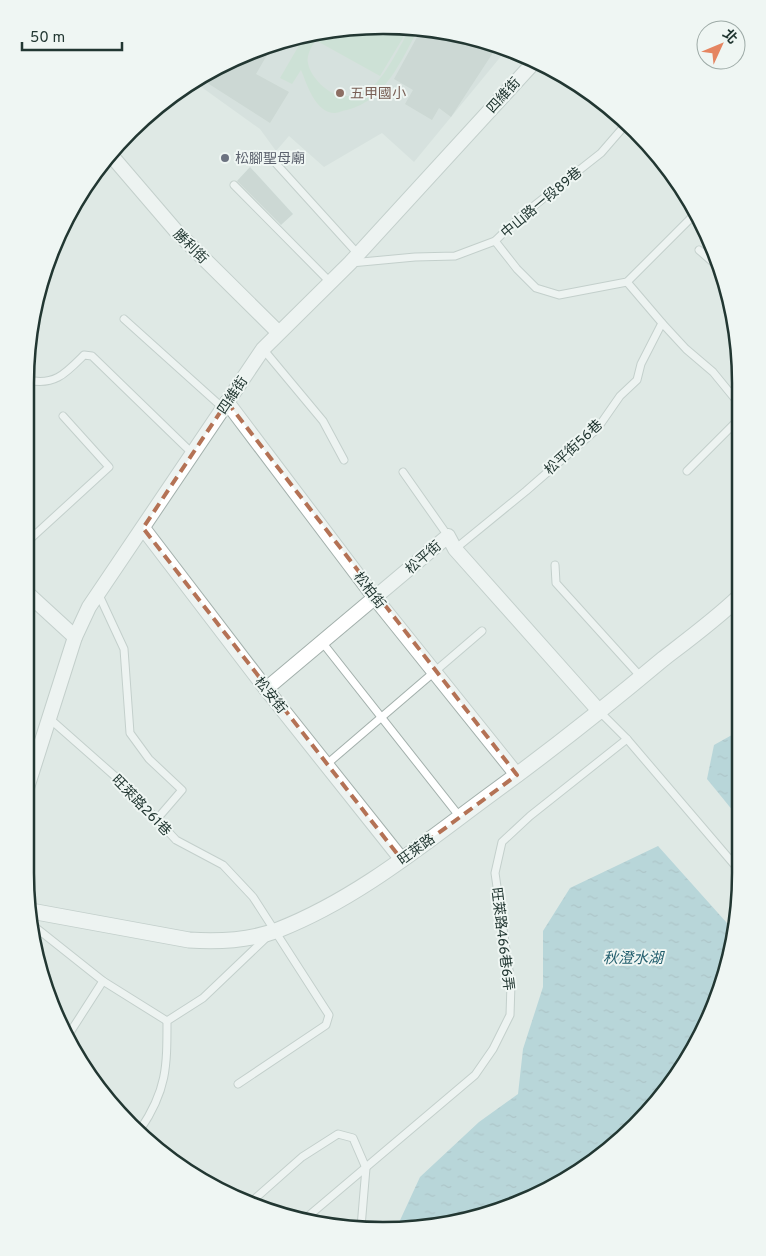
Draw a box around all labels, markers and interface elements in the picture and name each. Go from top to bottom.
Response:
scale bar [22,20,122,52]
north arrow [696,20,746,70]
text: 北 [718,26,740,48]
text: 50 m [30,29,65,48]
street label: 四維街 [484,75,524,117]
place label: 五甲國小 [350,86,406,103]
marker: 五甲國小 [334,87,346,99]
place label: 松腳聖母廟 [235,151,305,168]
marker: 松腳聖母廟 [219,152,231,164]
street label: 中山路一段89巷 [498,164,586,242]
street label: 勝利街 [169,226,211,268]
street label: 四維街 [214,374,252,418]
street label: 松平街56巷 [542,417,607,479]
street label: 松平街 [403,538,445,578]
street label: 松柏街 [349,569,388,613]
street label: 松安街 [250,674,290,718]
street label: 旺萊路261巷 [108,772,174,840]
street label: 旺萊路 [395,831,439,869]
street label: 旺萊路466巷6弄 [487,887,516,992]
water label: 秋澄水湖 [603,950,665,969]

